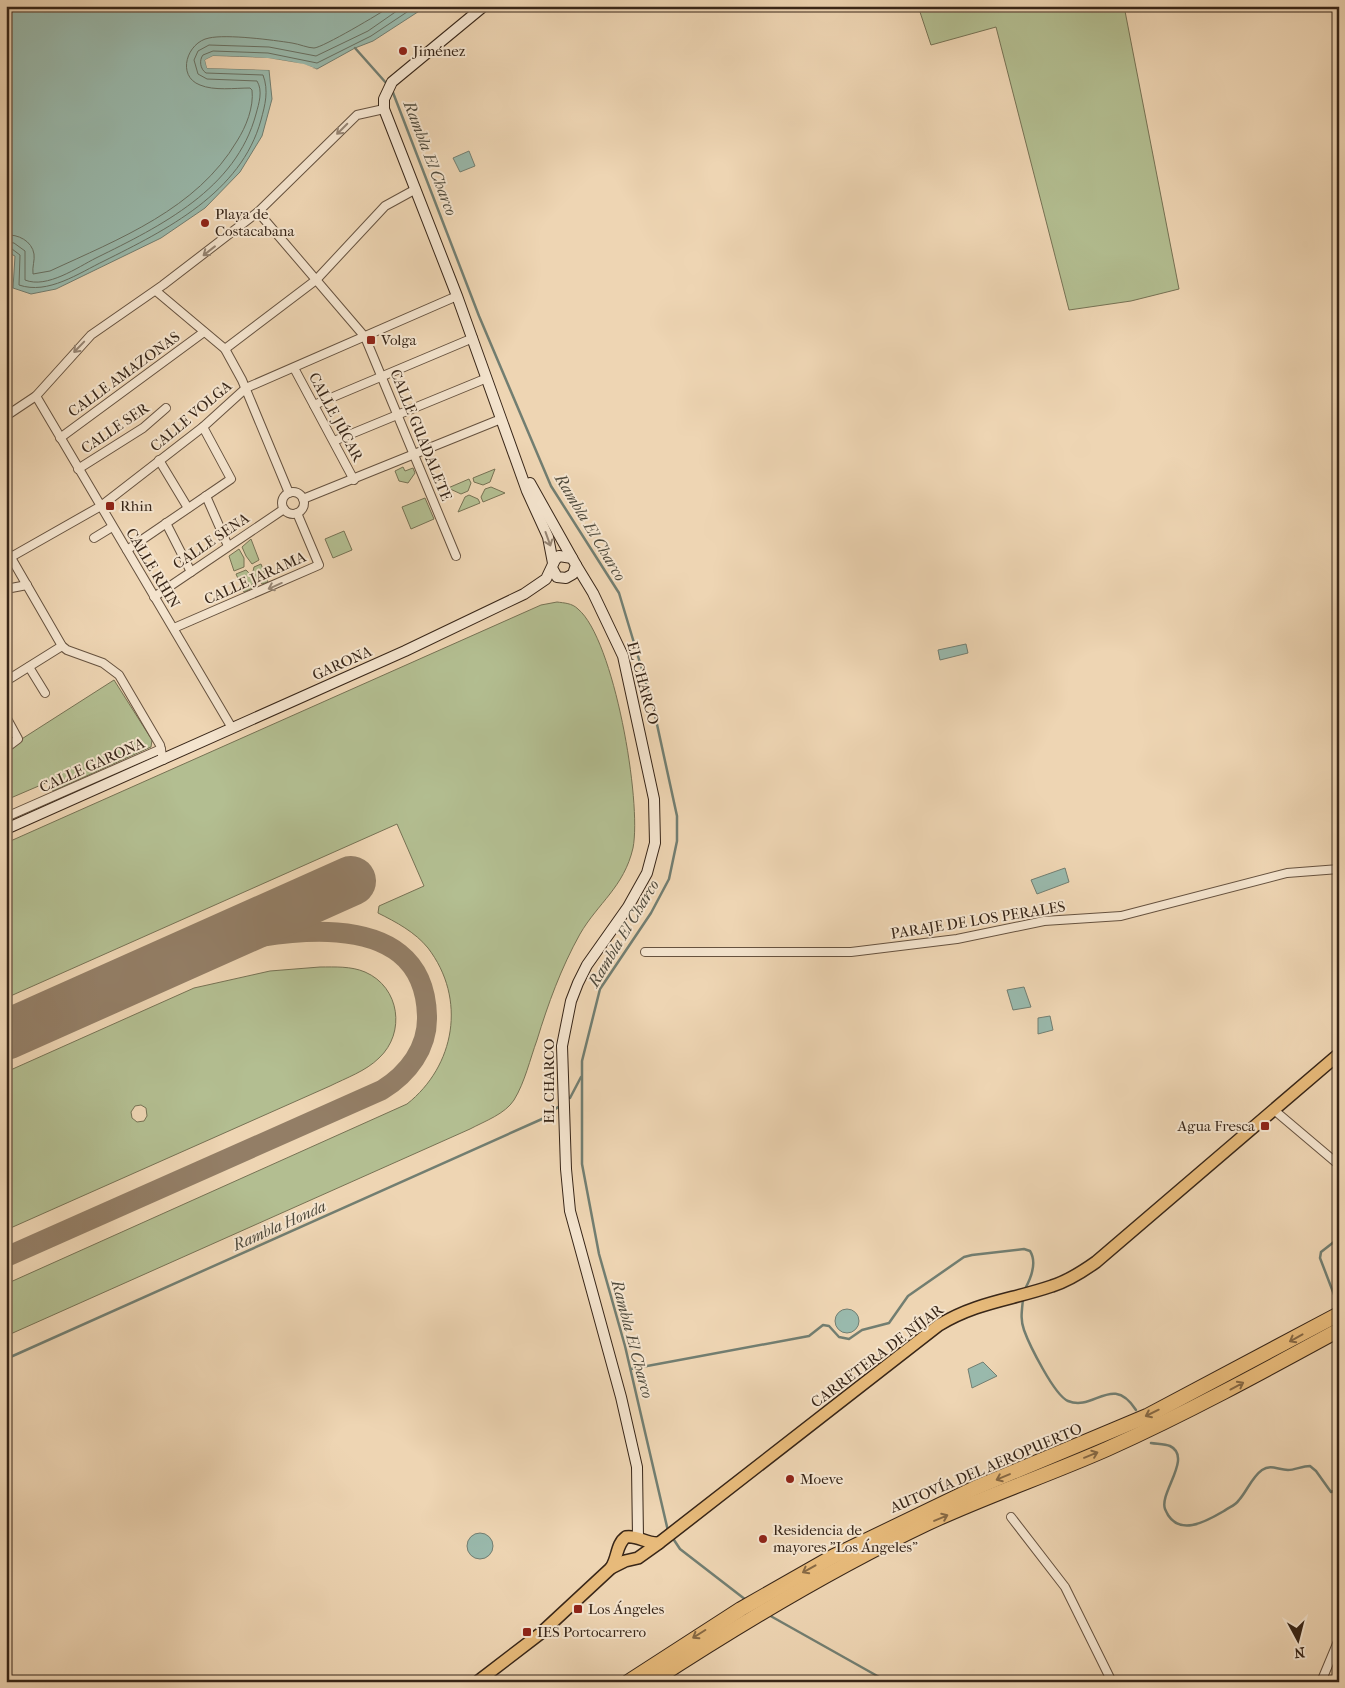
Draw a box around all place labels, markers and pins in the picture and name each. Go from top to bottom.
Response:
place label: Jiménez [412,42,466,60]
marker: Jiménez [397,45,409,57]
place label: Playa de Costacabana [215,205,296,240]
marker: Playa de Costacabana [199,217,211,229]
place label: Volga [380,331,417,349]
marker: Volga [365,334,377,346]
place label: Rhin [120,497,153,515]
marker: Rhin [104,500,116,512]
place label: Agua Fresca [1177,1117,1256,1135]
marker: Agua Fresca [1259,1120,1271,1132]
place label: Moeve [800,1470,844,1488]
marker: Moeve [784,1473,796,1485]
place label: Residencia de mayores "Los Ángeles" [773,1521,918,1556]
marker: Residencia de mayores "Los Ángeles" [757,1533,769,1545]
place label: Los Ángeles [588,1600,665,1618]
marker: Los Ángeles [572,1603,584,1615]
place label: IES Portocarrero [537,1623,647,1641]
marker: IES Portocarrero [521,1626,533,1638]

